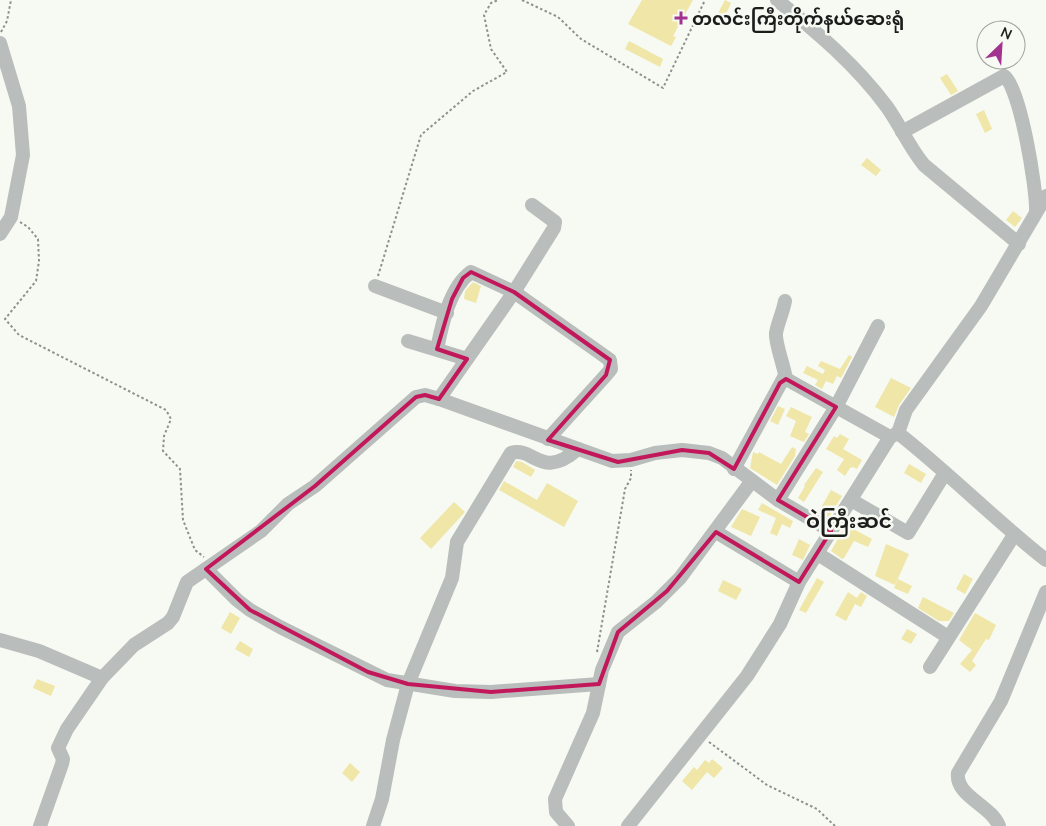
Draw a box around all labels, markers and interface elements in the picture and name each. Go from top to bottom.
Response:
place label: တလင်းကြီးတိုက်နယ်ဆေးရုံ [692,7,904,33]
marker: တလင်းကြီးတိုက်နယ်ဆေးရုံ [674,11,688,25]
north arrow [976,20,1026,70]
text: N [998,23,1015,44]
district label: ဝဲကြီးဆင် [806,508,892,537]

